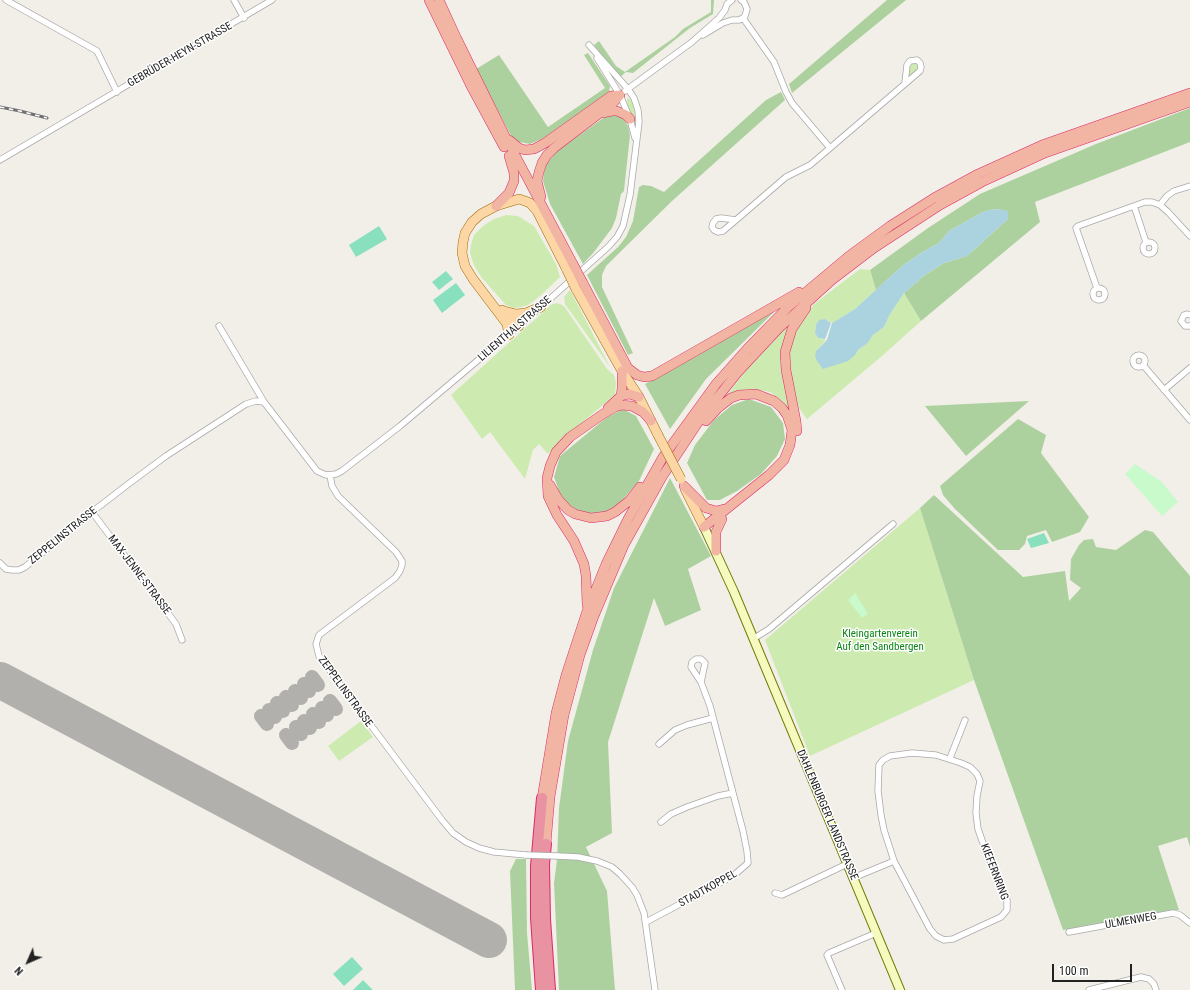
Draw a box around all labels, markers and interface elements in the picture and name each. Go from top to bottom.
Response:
street label: GEBRÜDER-HEYN-STRASSE [125,20,235,90]
street label: LILIENTHALSTRASSE [476,294,554,364]
street label: ZEPPELINSTRASSE [26,504,100,568]
street label: MAX-JENNE-STRASSE [105,533,173,617]
park label: Kleingartenverein Auf den Sandbergen [836,627,924,653]
street label: ZEPPELINSTRASSE [315,654,375,730]
street label: DAHLENBURGER LANDSTRASSE [793,748,861,882]
street label: KIEFERNRING [977,842,1011,902]
street label: STADTKOPPEL [677,868,739,910]
street label: ULMENWEG [1104,910,1158,932]
north arrow [8,942,48,982]
scale bar [1054,956,1134,982]
text: N [12,964,26,978]
text: 100 m [1059,964,1089,978]

